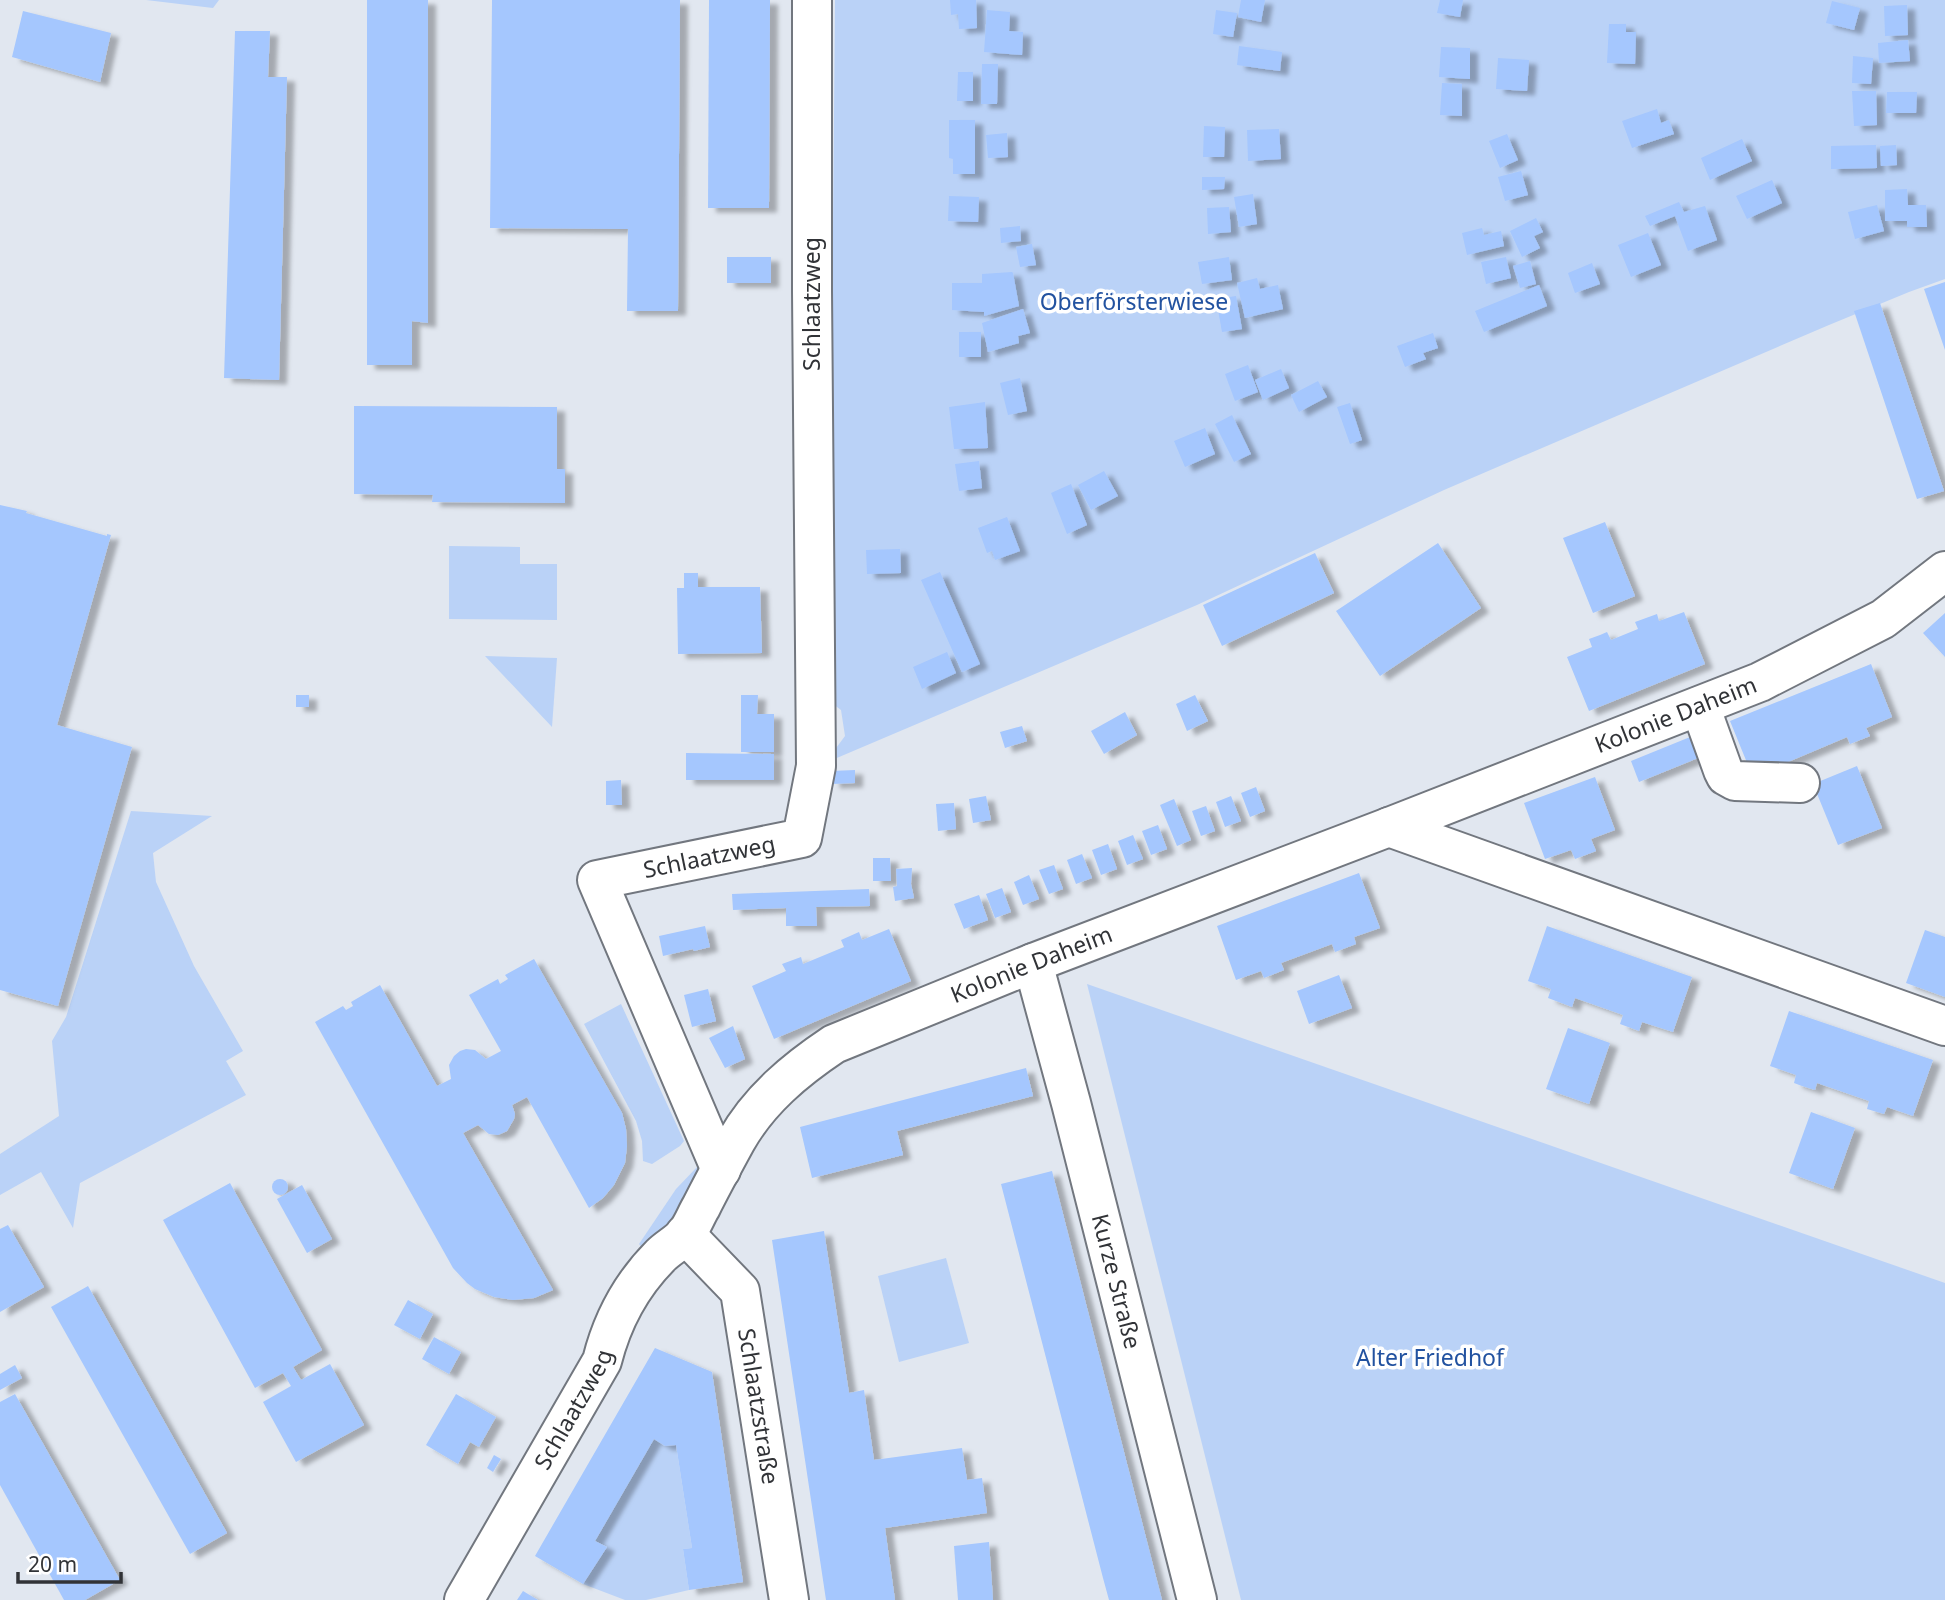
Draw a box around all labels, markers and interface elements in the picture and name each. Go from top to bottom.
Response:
street label: Schlaatzweg [795,237,827,371]
park label: Oberförsterwiese [1040,285,1228,317]
street label: Kolonie Daheim [1590,668,1761,760]
street label: Schlaatzweg [640,827,778,885]
street label: Kolonie Daheim [945,917,1117,1010]
street label: Kurze Straße [1085,1210,1150,1352]
street label: Schlaatzstraße [731,1326,787,1487]
park label: Alter Friedhof [1356,1341,1505,1373]
street label: Schlaatzweg [526,1346,619,1475]
scale bar [18,1540,121,1584]
text: 20 m [28,1550,77,1578]

